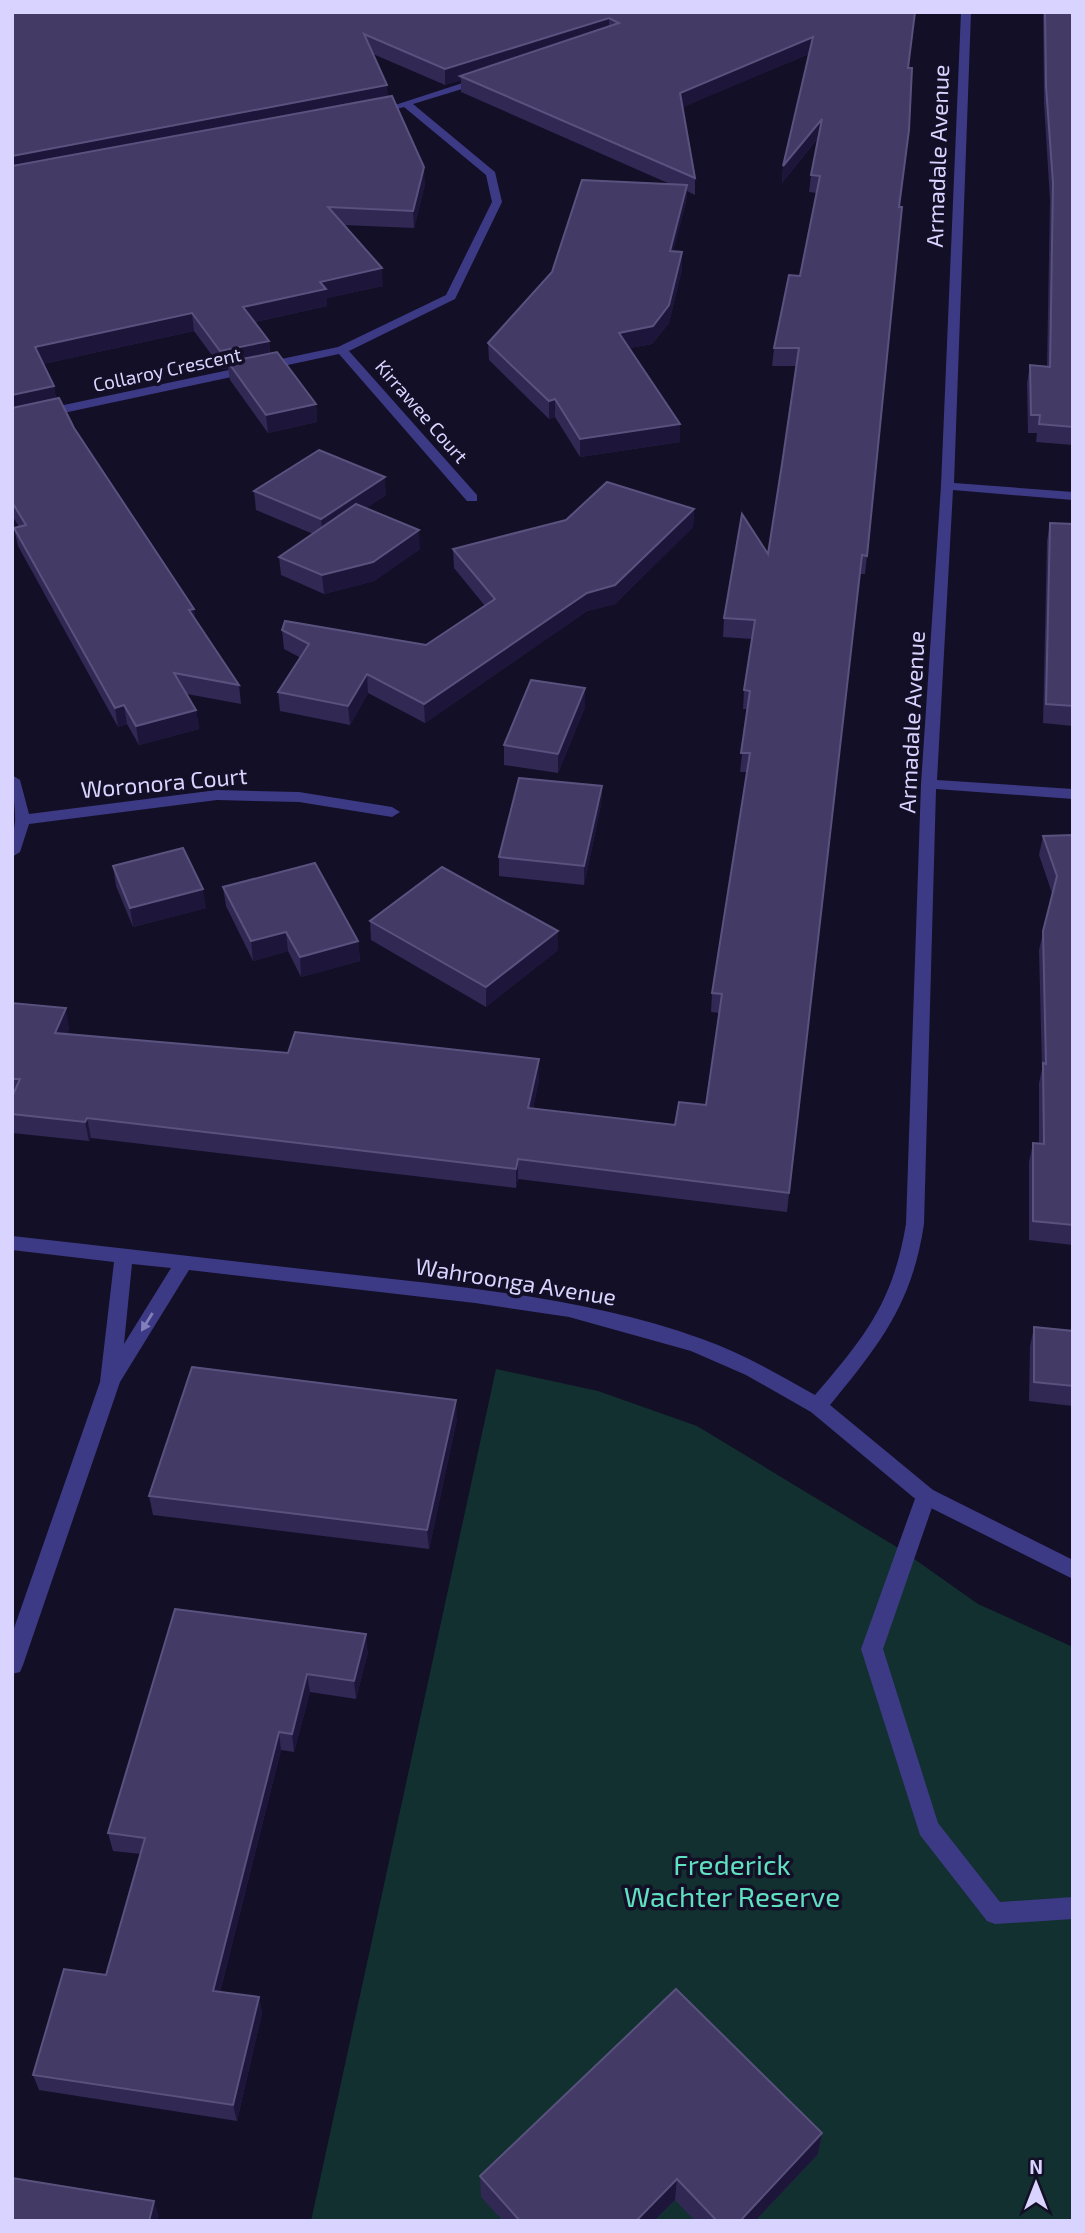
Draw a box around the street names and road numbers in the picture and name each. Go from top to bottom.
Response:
street label: Armadale Avenue [920,64,954,248]
street label: Collaroy Crescent [91,342,243,396]
street label: Kirrawee Court [371,355,473,467]
street label: Armadale Avenue [892,630,930,814]
street label: Woronora Court [80,761,249,803]
street label: Wahroonga Avenue [414,1251,618,1311]

